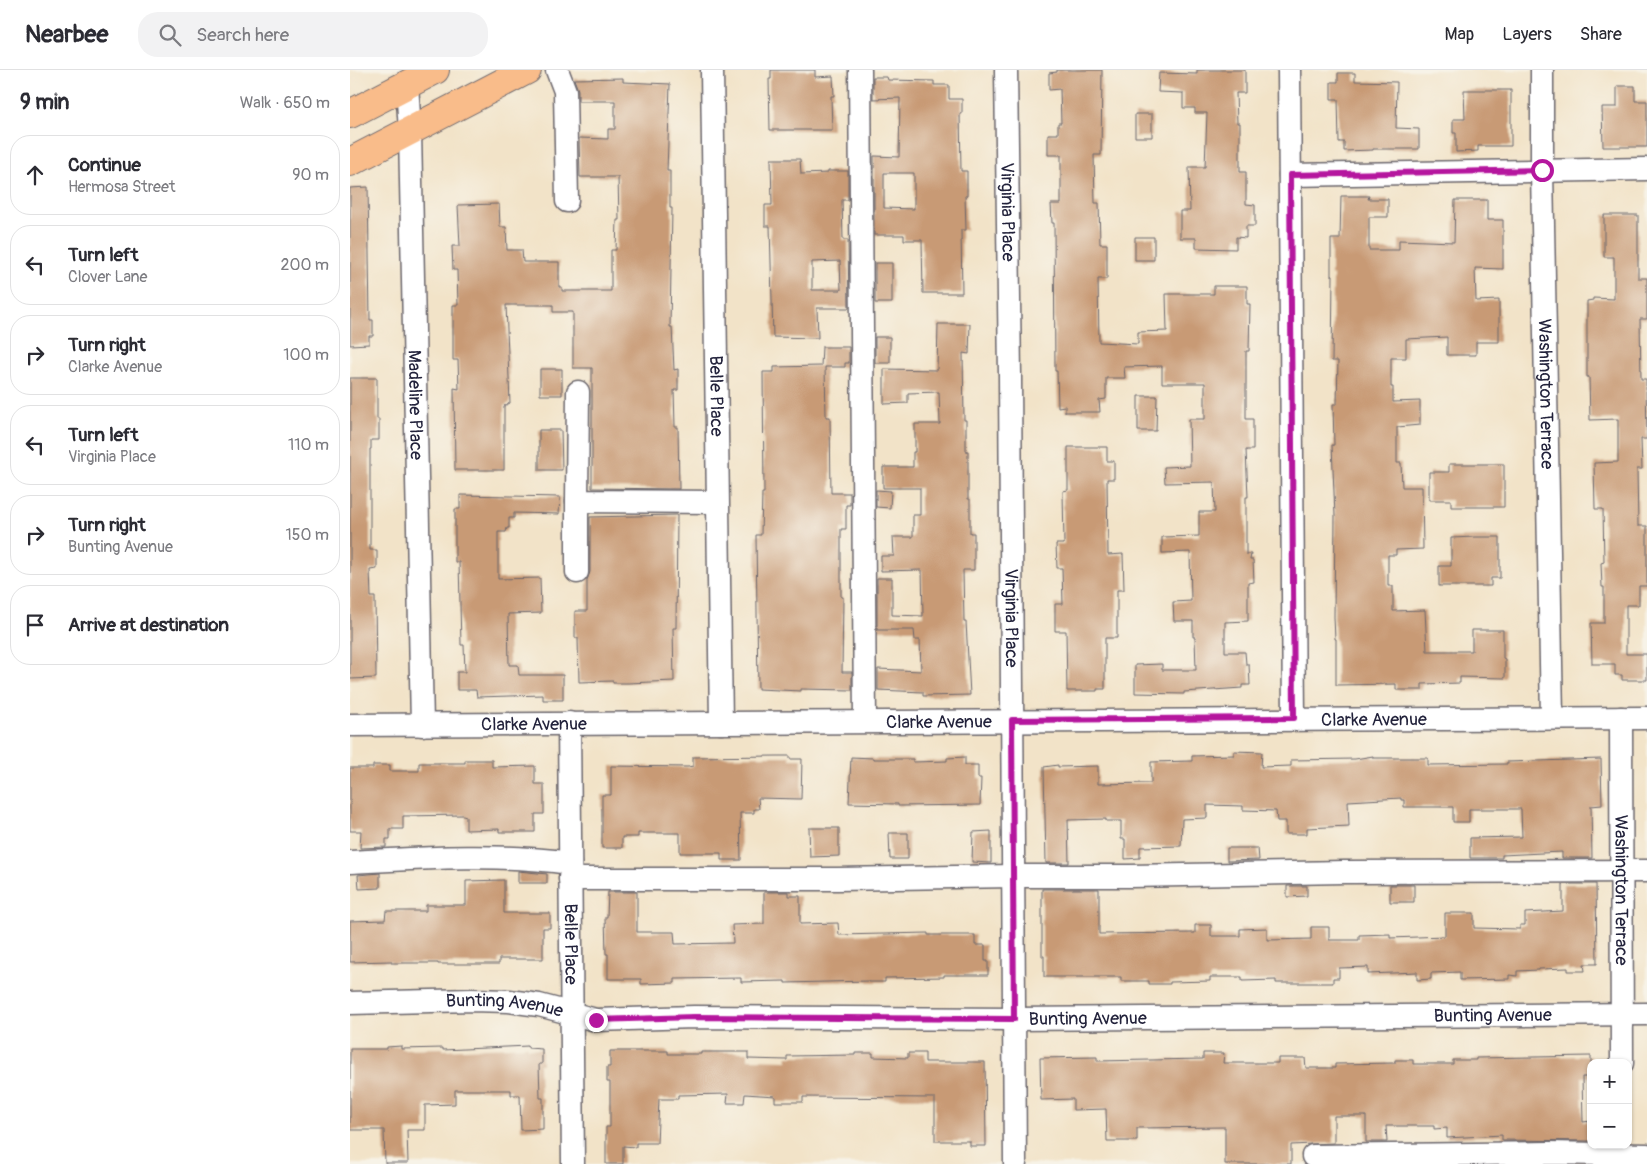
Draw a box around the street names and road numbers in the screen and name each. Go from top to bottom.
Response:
street label: Virginia Place [995,162,1020,262]
street label: Washington Terrace [1533,318,1558,470]
street label: Madeline Place [402,350,428,460]
street label: Belle Place [704,355,728,437]
street label: Virginia Place [999,568,1023,668]
street label: Clarke Avenue [1321,708,1427,732]
street label: Clarke Avenue [886,711,992,734]
street label: Clarke Avenue [481,713,587,736]
street label: Washington Terrace [1609,815,1633,965]
street label: Belle Place [559,903,582,985]
street label: Bunting Avenue [446,989,566,1023]
street label: Bunting Avenue [1434,1004,1552,1028]
street label: Bunting Avenue [1029,1007,1147,1031]

